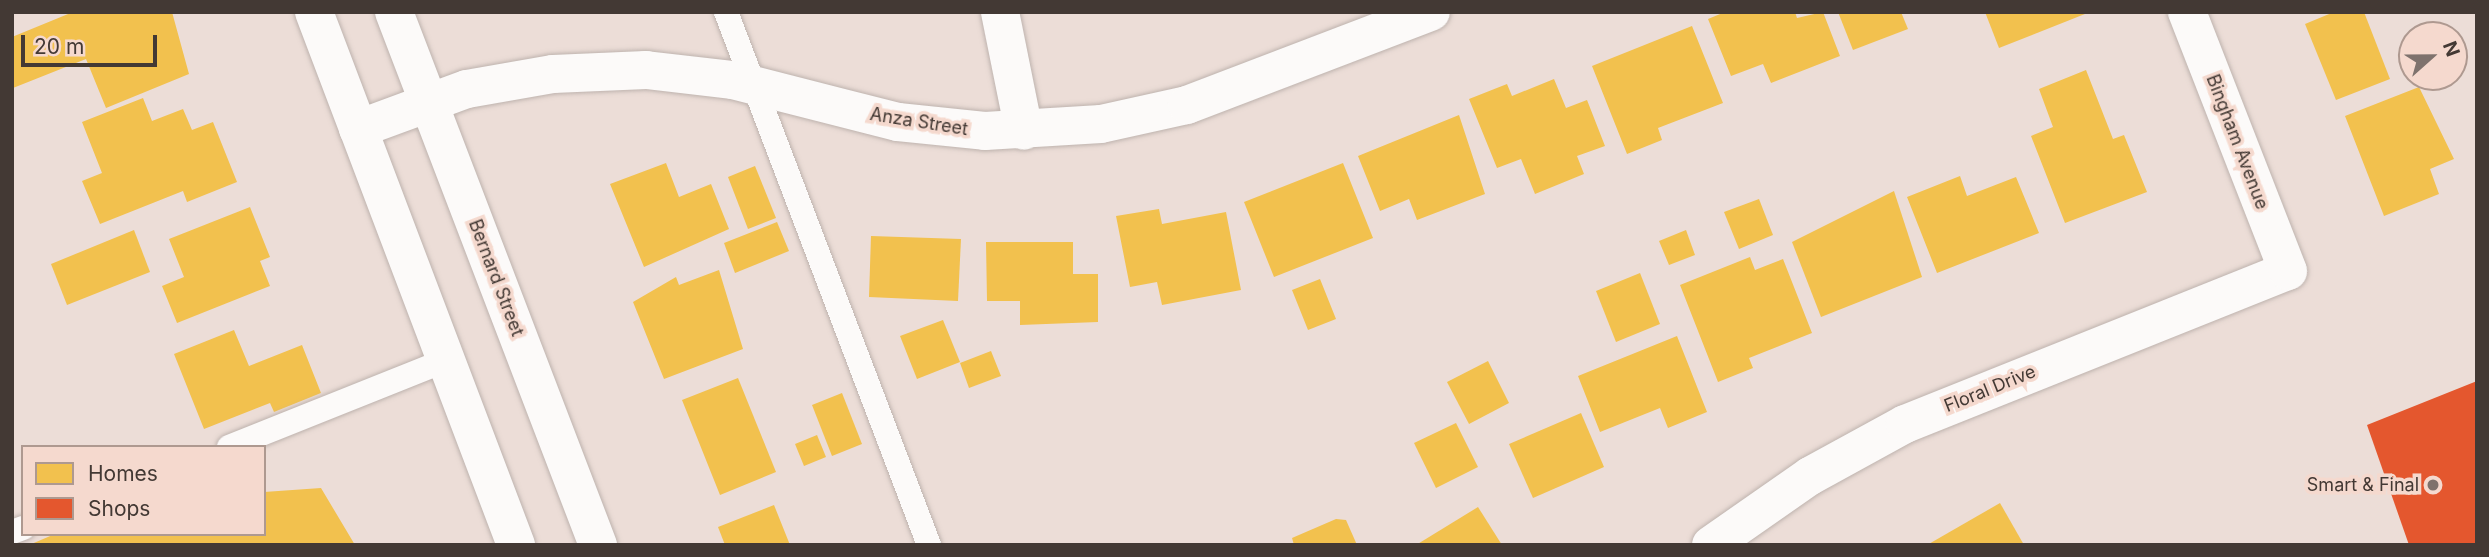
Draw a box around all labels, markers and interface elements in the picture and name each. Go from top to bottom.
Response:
scale bar [24,21,161,65]
north arrow [2398,21,2468,91]
text: 20 m [34,34,84,59]
text: N [2438,38,2465,60]
street label: Bingham Avenue [2201,72,2273,212]
street label: Anza Street [868,104,970,140]
street label: Bernard Street [464,217,528,339]
street label: Floral Drive [1941,361,2039,417]
legend [21,445,266,536]
text: Homes [88,461,158,486]
place label: Smart & Final [2307,474,2419,496]
marker: Smart & Final [2425,477,2441,493]
text: Shops [88,496,150,521]

